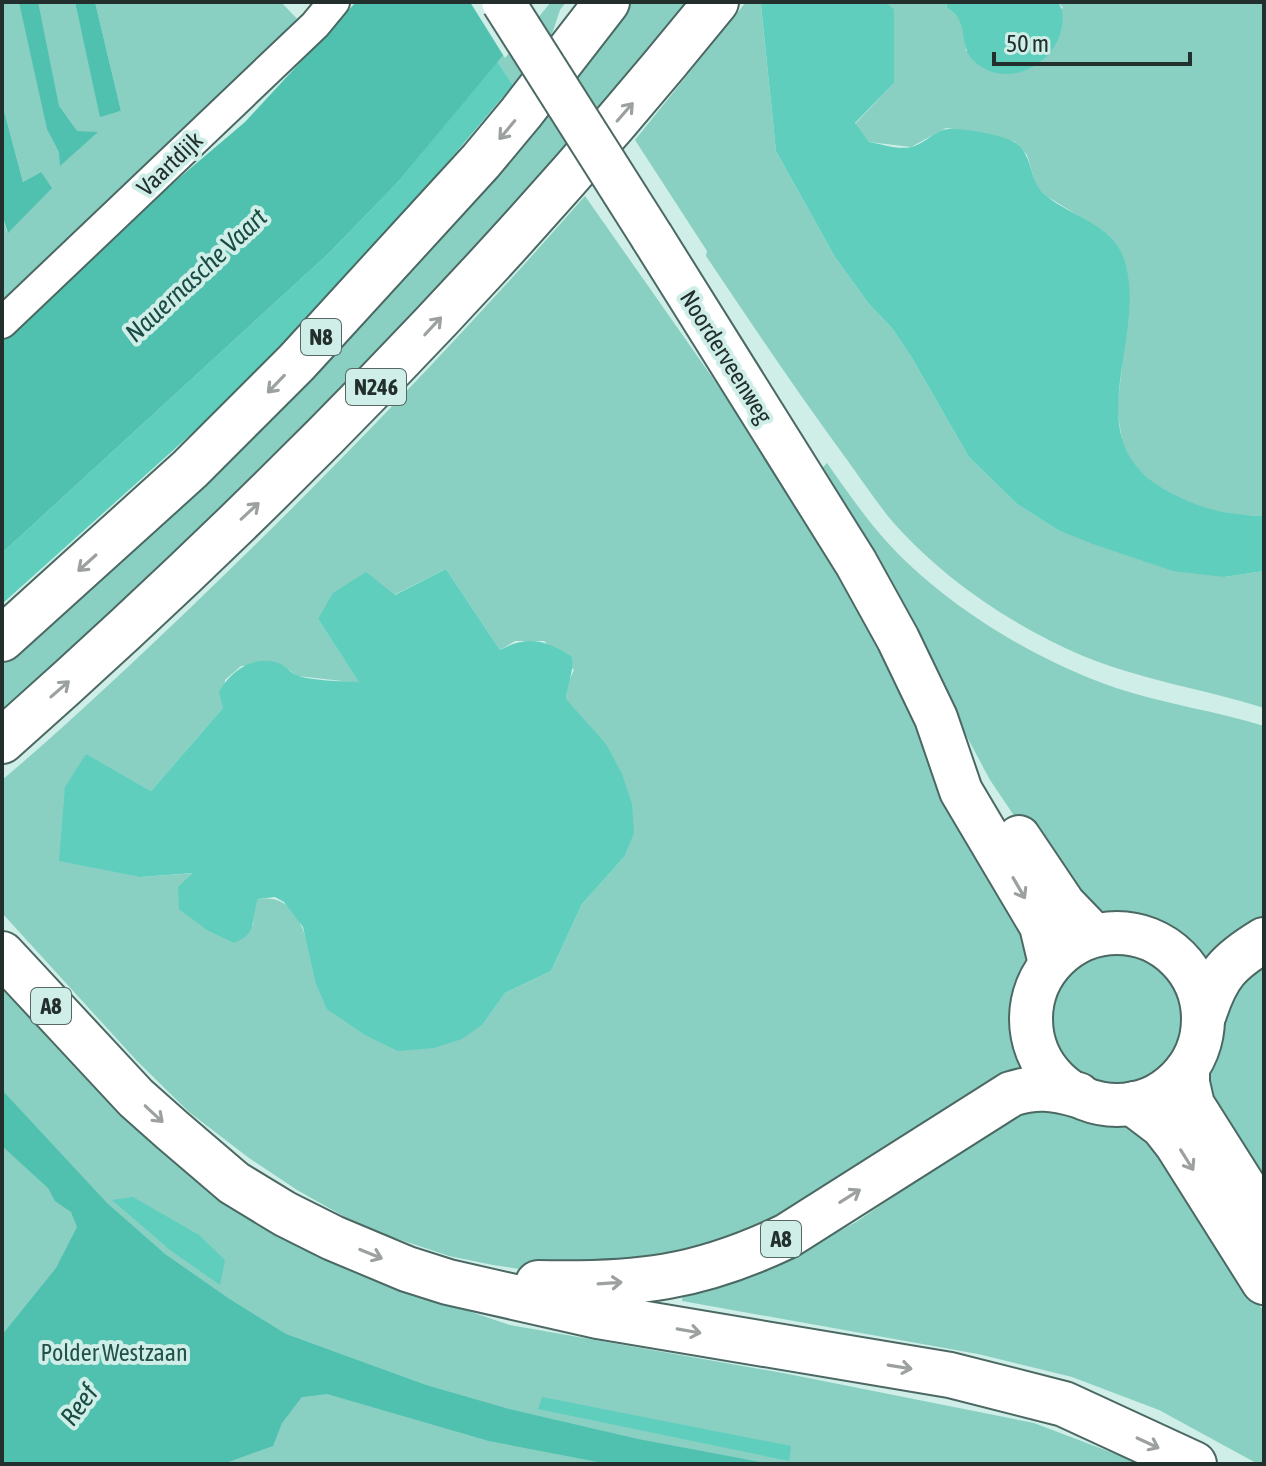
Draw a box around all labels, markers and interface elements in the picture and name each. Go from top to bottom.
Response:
scale bar [994,16,1190,66]
text: 50 m [1006,30,1049,57]
one-way arrow [616,102,634,123]
one-way arrow [498,119,516,140]
street label: Vaartdijk [132,126,208,201]
water label: Nauernasche Vaart [119,202,273,348]
street label: Noorderveenweg [675,285,778,429]
one-way arrow [423,316,442,336]
road number: N8 [301,319,341,355]
road number: N246 [346,369,406,405]
one-way arrow [266,374,285,394]
one-way arrow [240,503,260,521]
one-way arrow [77,554,97,572]
one-way arrow [50,680,70,698]
one-way arrow [1011,876,1027,899]
road number: A8 [31,988,71,1024]
one-way arrow [144,1105,164,1124]
one-way arrow [1180,1148,1196,1171]
one-way arrow [838,1187,861,1203]
road number: A8 [761,1221,801,1257]
one-way arrow [358,1248,383,1263]
one-way arrow [596,1275,623,1290]
one-way arrow [676,1325,701,1340]
park label: Polder Westzaan [40,1339,188,1366]
one-way arrow [887,1360,913,1375]
water label: Reef [54,1377,105,1431]
one-way arrow [1135,1436,1159,1451]

